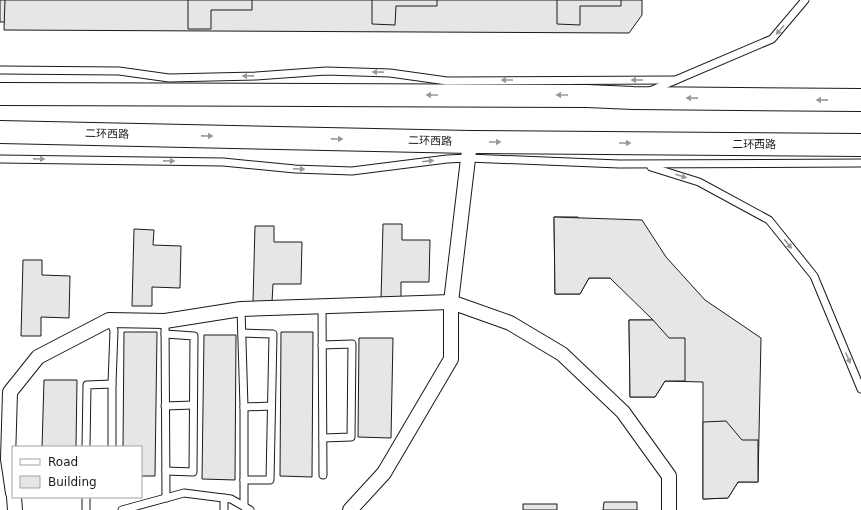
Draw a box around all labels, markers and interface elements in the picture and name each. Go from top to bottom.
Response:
one-way arrow [775,24,784,35]
one-way arrow [371,69,384,75]
one-way arrow [241,73,254,79]
one-way arrow [500,77,513,83]
one-way arrow [630,77,643,83]
one-way arrow [425,92,438,98]
one-way arrow [555,92,568,98]
one-way arrow [686,95,698,102]
one-way arrow [815,97,828,103]
street label: 二环西路 [85,127,129,141]
one-way arrow [201,133,213,140]
street label: 二环西路 [408,134,452,148]
one-way arrow [331,136,344,142]
street label: 二环西路 [732,138,776,151]
one-way arrow [489,139,502,145]
one-way arrow [619,140,632,146]
one-way arrow [33,156,46,162]
one-way arrow [163,158,176,164]
one-way arrow [422,158,434,164]
one-way arrow [293,166,306,172]
one-way arrow [675,173,687,179]
one-way arrow [784,239,793,250]
one-way arrow [846,353,852,365]
legend [12,446,142,498]
text: Road [48,455,78,469]
text: Building [48,475,97,489]

